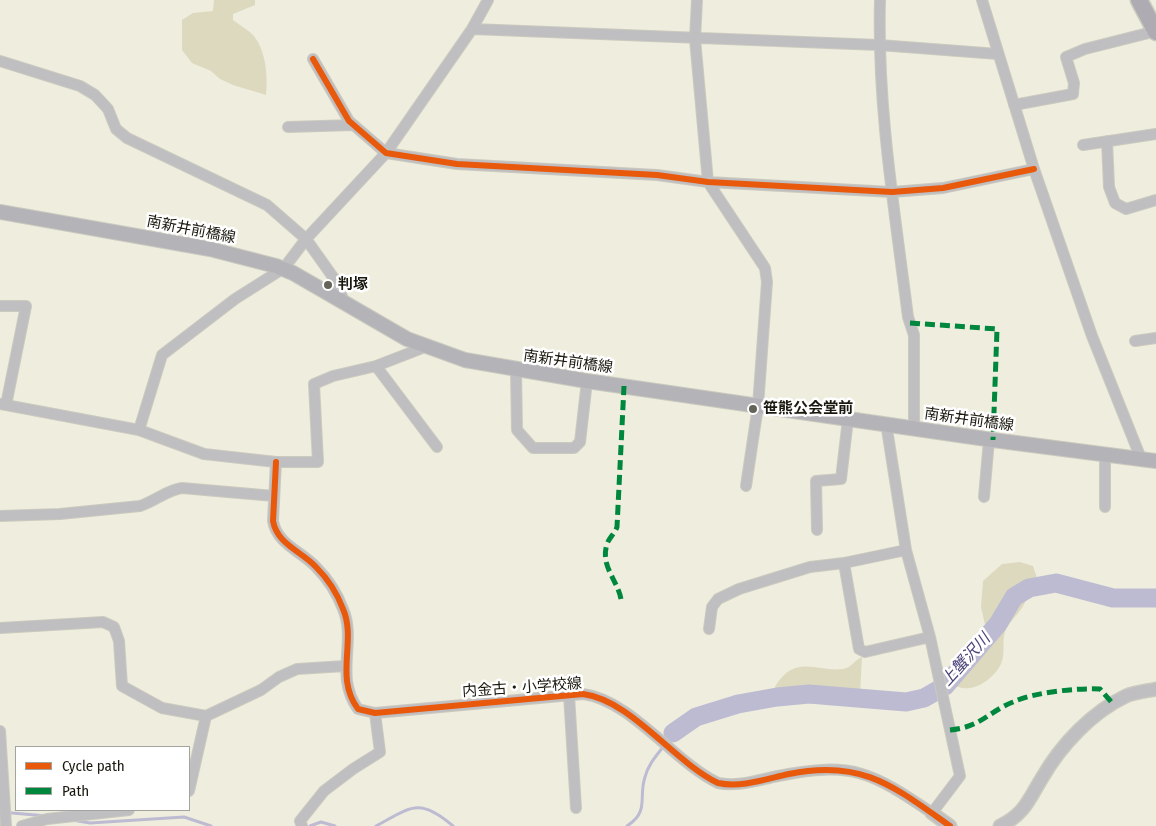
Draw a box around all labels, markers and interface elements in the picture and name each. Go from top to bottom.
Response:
street label: 南新井前橋線 [145,213,237,247]
place label: 判塚 [338,276,368,294]
marker: 判塚 [322,279,334,291]
street label: 南新井前橋線 [522,347,614,377]
place label: 笹熊公会堂前 [763,400,853,418]
marker: 笹熊公会堂前 [747,403,759,415]
street label: 南新井前橋線 [923,405,1015,435]
water label: 上蟹沢川 [937,630,995,690]
street label: 内金古・小学校線 [462,675,582,701]
legend [15,746,190,811]
text: Cycle path [62,757,125,775]
text: Path [62,782,89,800]

